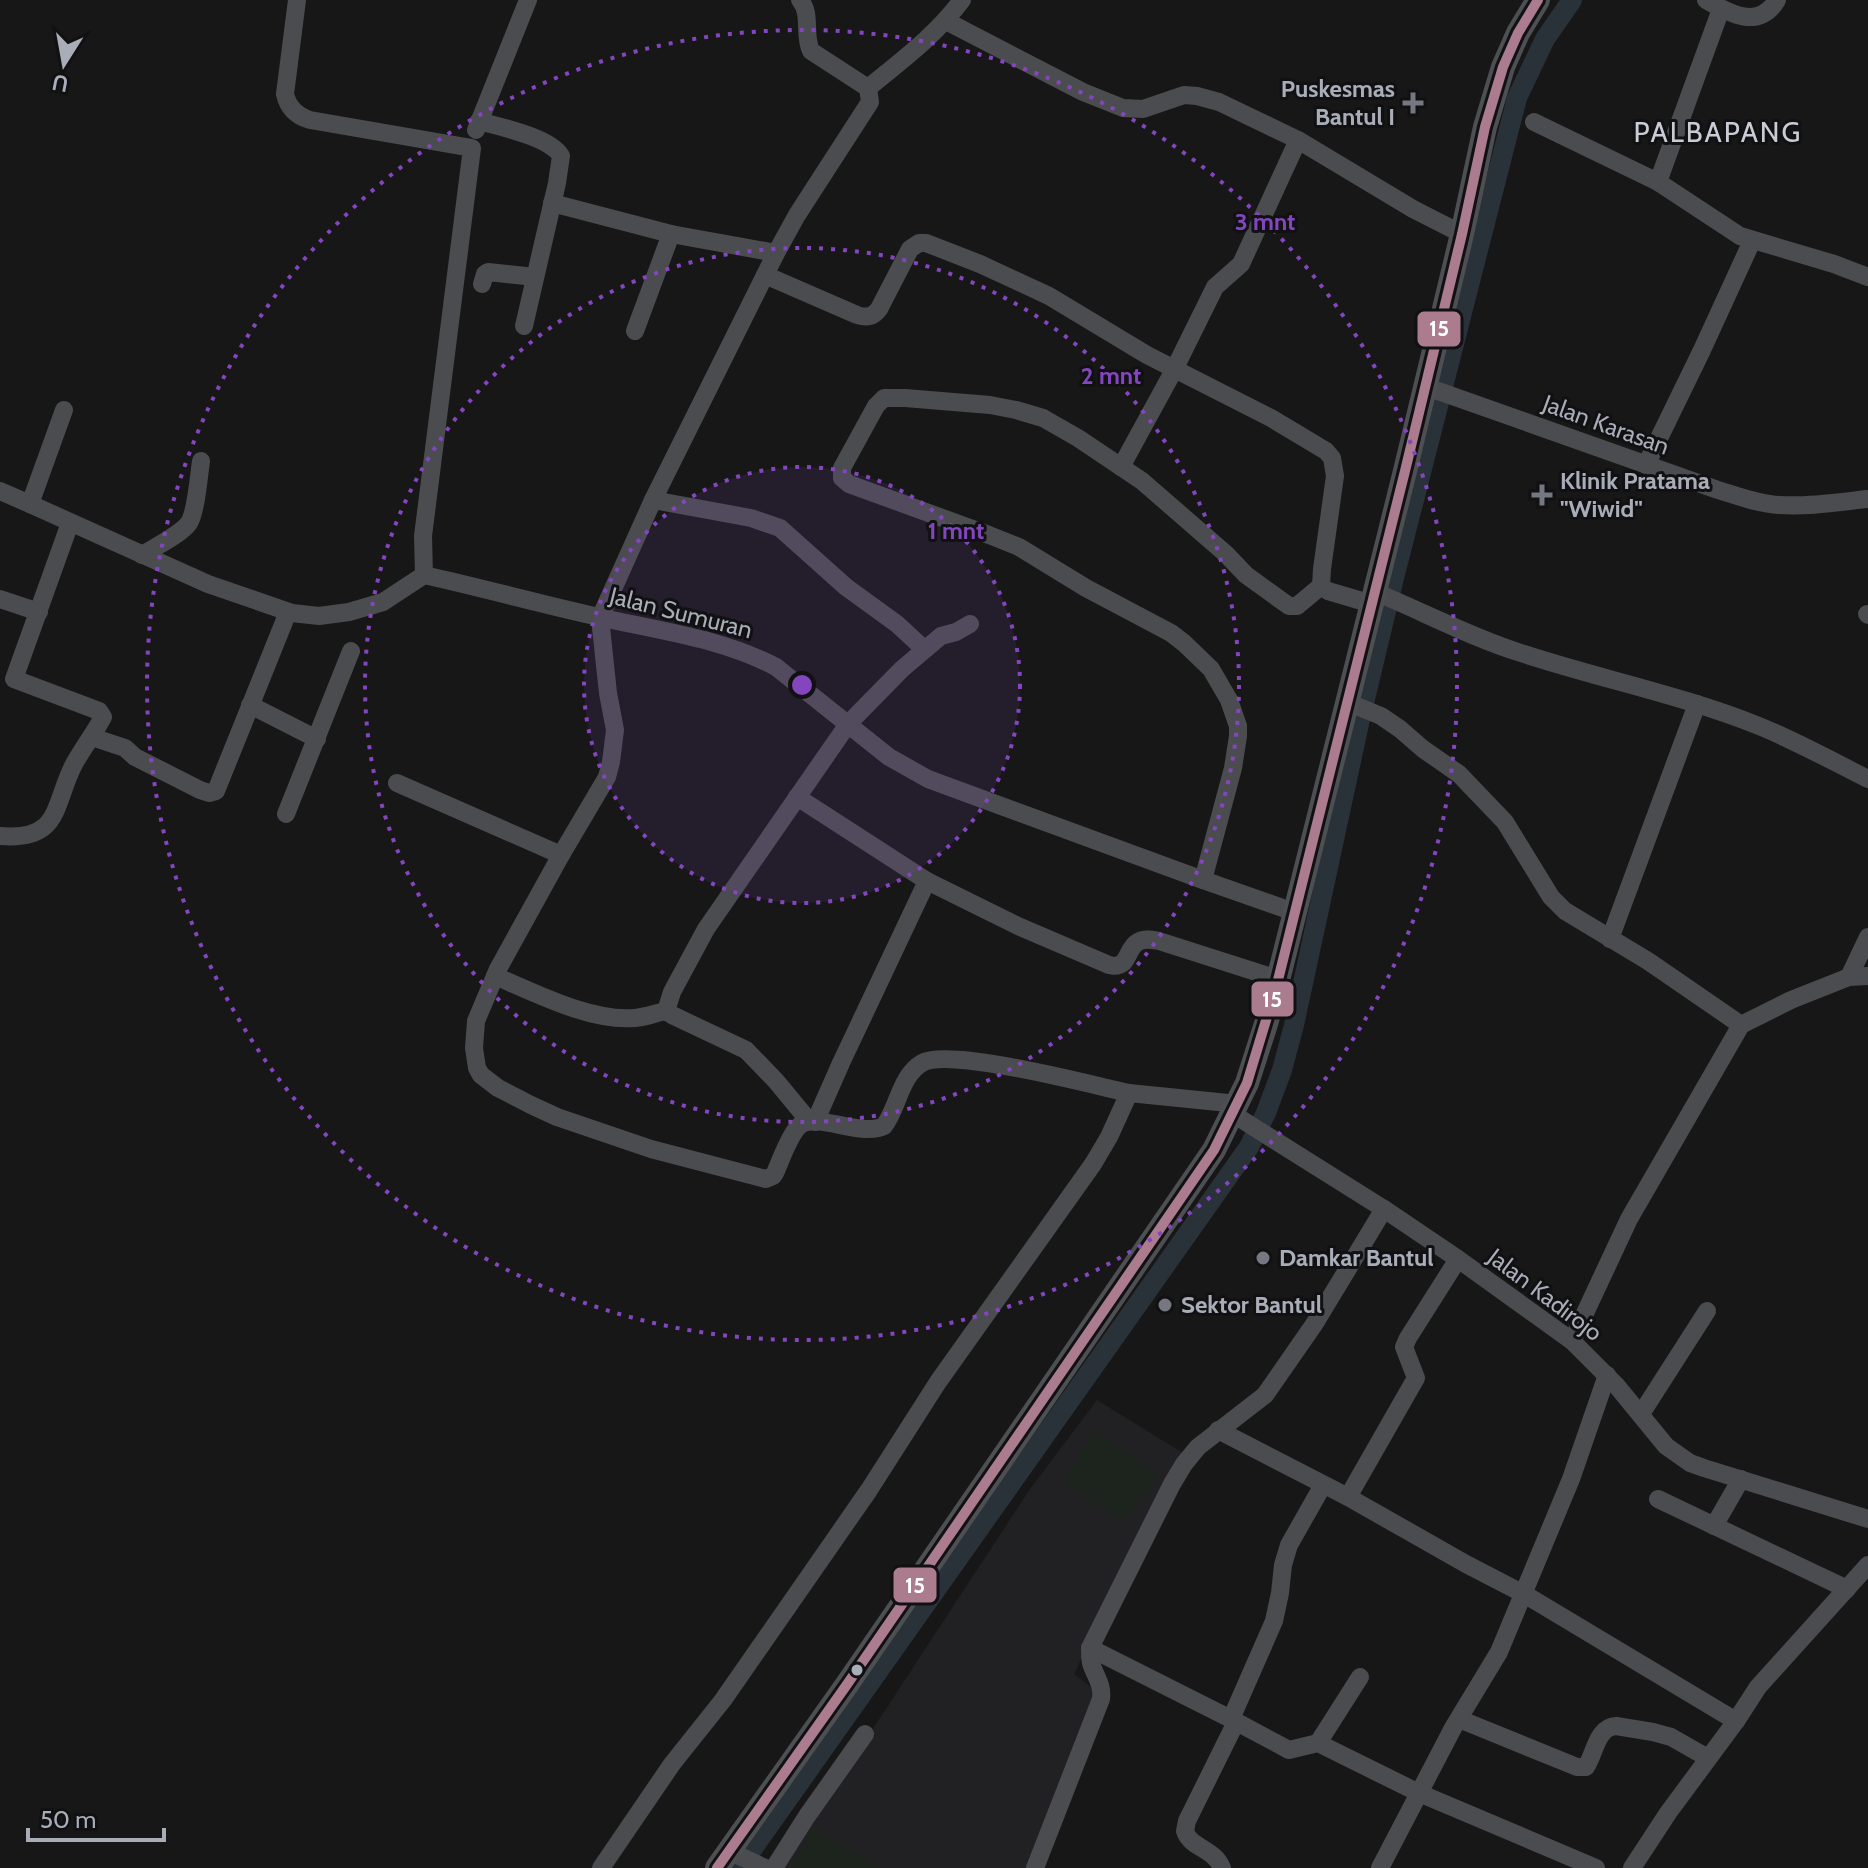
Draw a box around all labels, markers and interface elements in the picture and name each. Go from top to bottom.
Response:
north arrow [24,24,104,104]
text: U [50,68,71,98]
place label: Puskesmas Bantul I [1281,74,1395,131]
marker: Puskesmas Bantul I [1402,92,1424,114]
district label: PALBAPANG [1634,115,1802,149]
text: 3 mnt [1235,207,1295,236]
line badge: 15 [1416,310,1462,348]
text: 15 [1429,315,1449,342]
text: 2 mnt [1081,361,1141,390]
street label: Jalan Karasan [1538,388,1673,461]
place label: Klinik Pratama "Wiwid" [1560,466,1710,523]
marker: Klinik Pratama "Wiwid" [1531,484,1553,506]
text: 1 mnt [928,516,984,545]
street label: Jalan Sumuran [606,581,755,644]
centre of rings [788,671,816,699]
line badge: 15 [1250,980,1295,1018]
text: 15 [1262,986,1282,1013]
street label: Jalan Kadirojo [1482,1242,1608,1347]
place label: Damkar Bantul [1279,1243,1434,1272]
marker: Damkar Bantul [1254,1249,1272,1267]
place label: Sektor Bantul [1181,1290,1322,1319]
marker: Sektor Bantul [1156,1296,1174,1314]
line badge: 15 [892,1566,938,1604]
text: 15 [905,1572,925,1599]
unlabelled marker [849,1662,865,1678]
scale bar [28,1792,164,1842]
text: 50 m [40,1805,96,1834]

